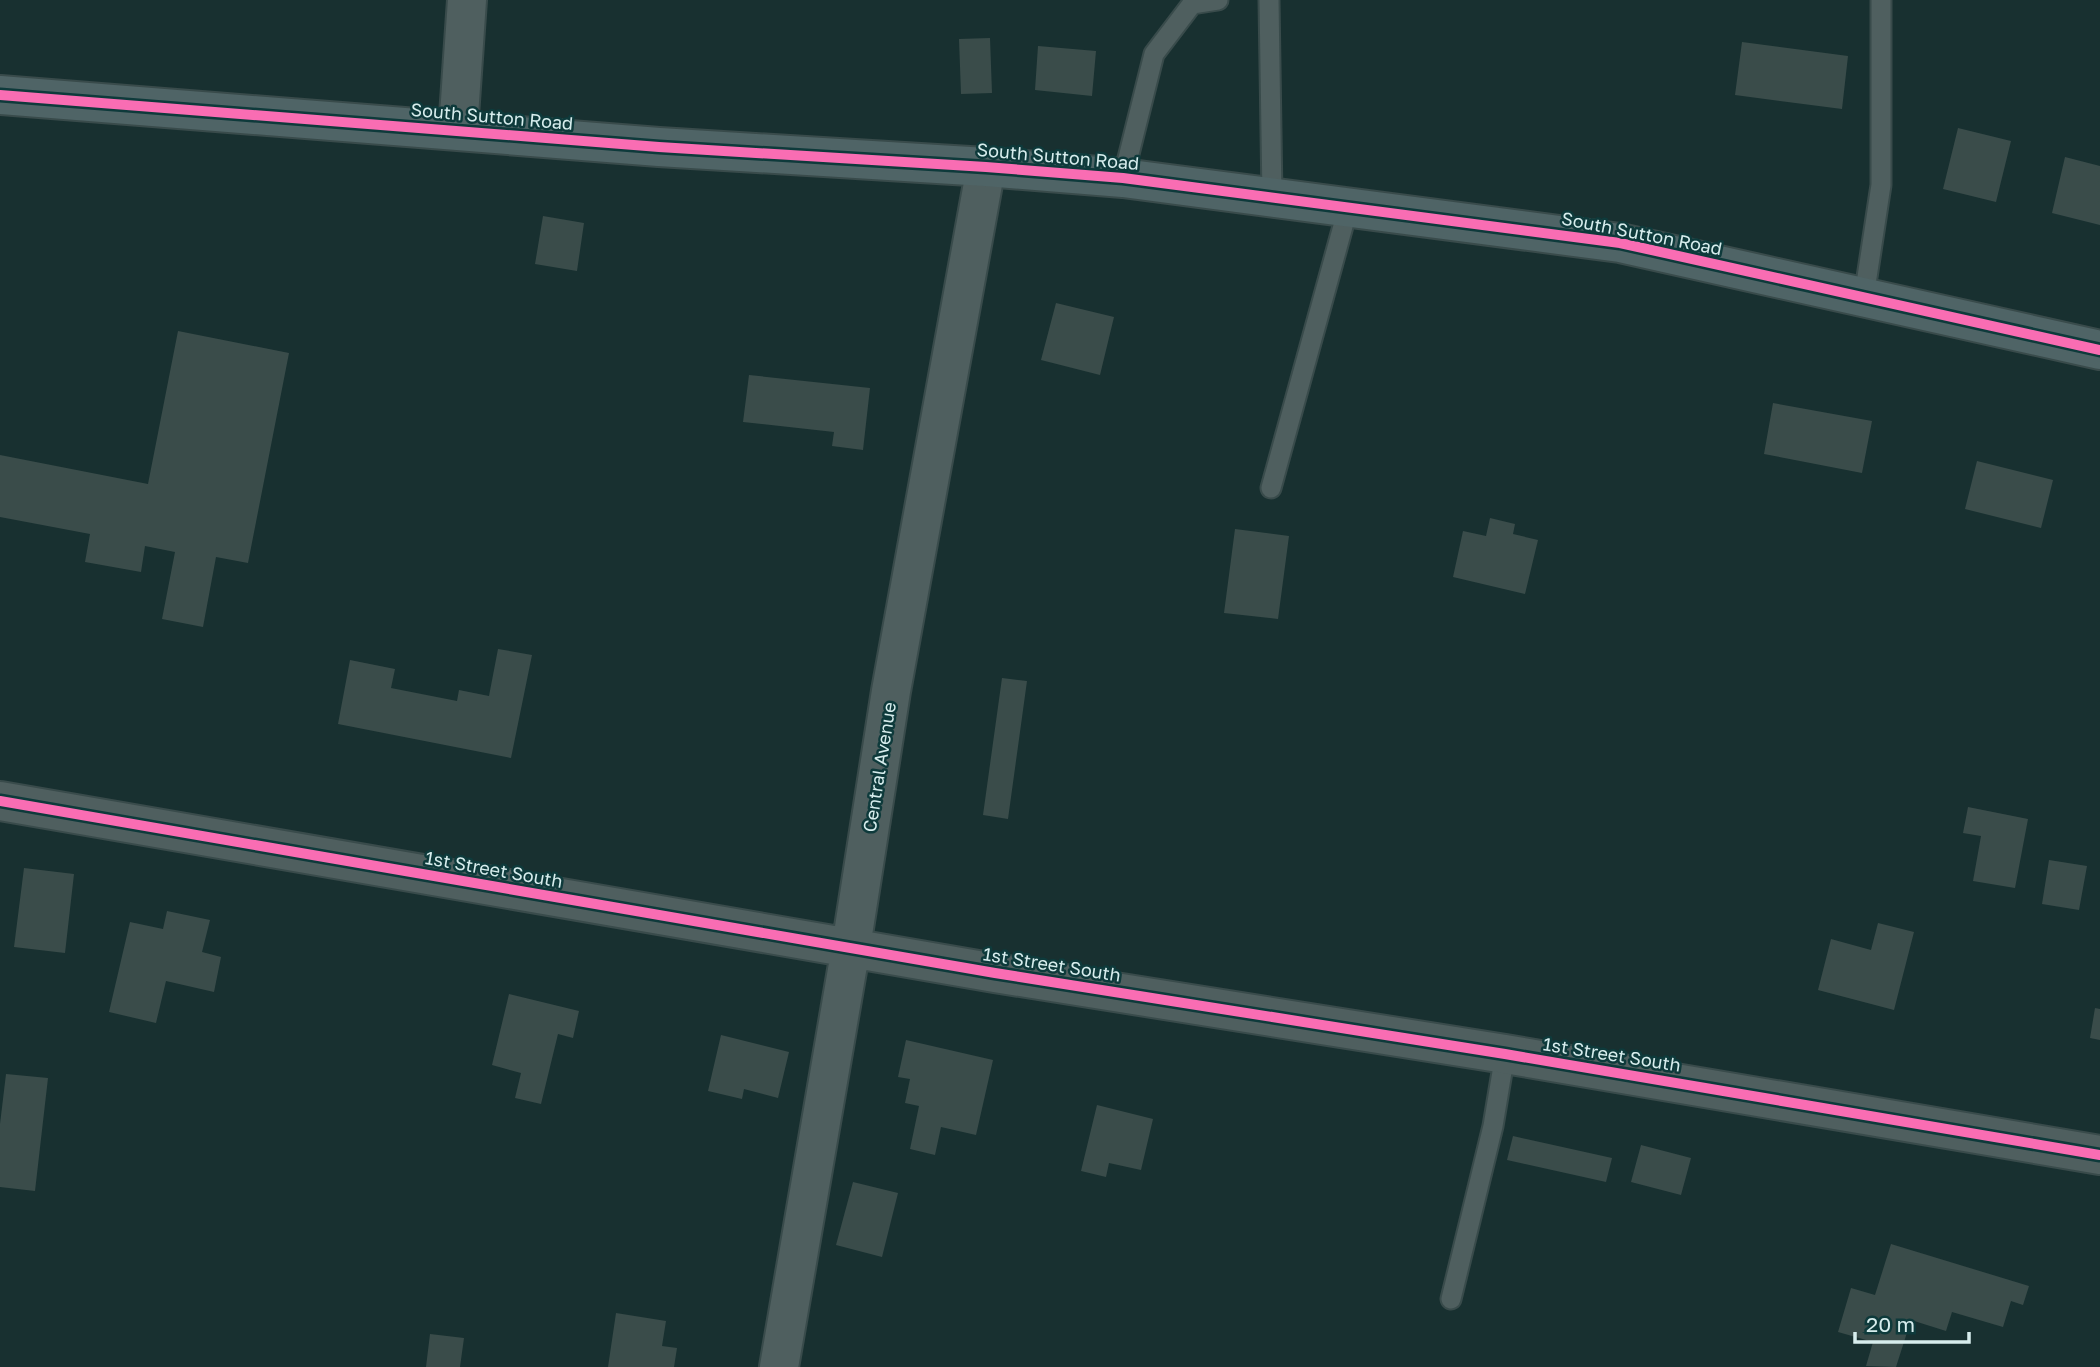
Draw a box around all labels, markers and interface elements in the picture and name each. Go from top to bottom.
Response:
street label: South Sutton Road [410,98,574,134]
street label: South Sutton Road [976,138,1140,174]
street label: South Sutton Road [1560,207,1724,259]
street label: Central Avenue [858,700,900,834]
street label: 1st Street South [424,846,564,892]
street label: 1st Street South [982,942,1122,986]
street label: 1st Street South [1542,1032,1682,1076]
scale bar [1855,1300,1969,1344]
text: 20 m [1866,1311,1915,1337]

